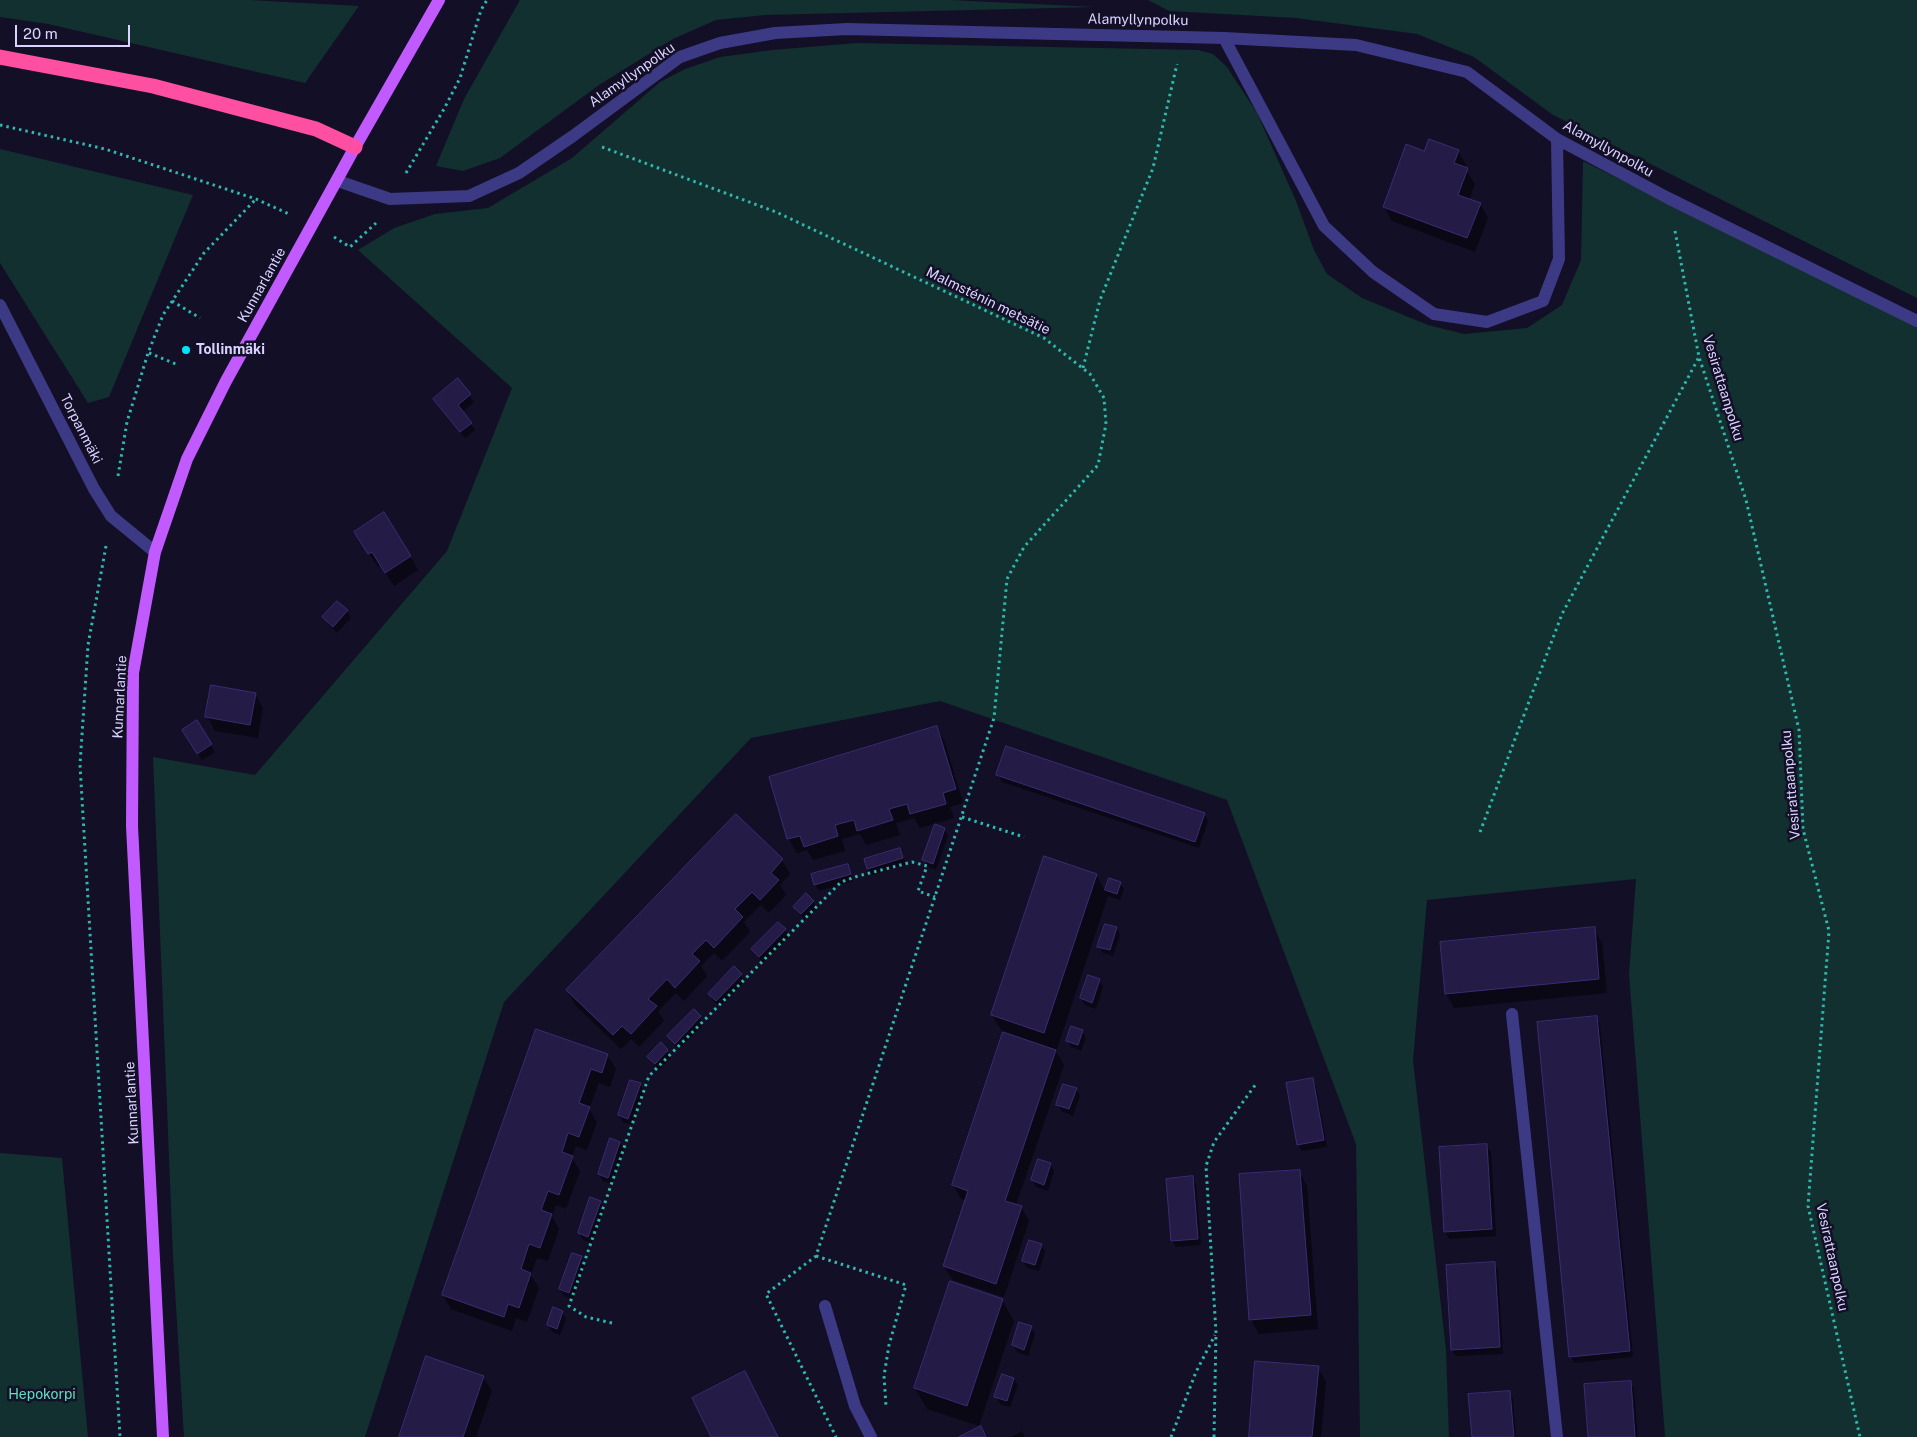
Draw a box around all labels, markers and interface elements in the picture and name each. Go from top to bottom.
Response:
street label: Alamyllynpolku [1087,11,1189,29]
scale bar [18,15,132,47]
text: 20 m [23,25,58,42]
street label: Alamyllynpolku [586,39,678,111]
street label: Alamyllynpolku [1560,117,1656,181]
street label: Kunnarlantie [234,245,290,325]
street label: Malmsténin metsätie [923,264,1053,338]
street label: Vesirattaanpolku [1699,333,1747,443]
place label: Tollinmäki [196,342,265,358]
marker: Tollinmäki [180,344,192,356]
street label: Torpanmäki [56,391,106,467]
street label: Kunnarlantie [109,655,131,739]
street label: Vesirattaanpolku [1778,730,1804,840]
street label: Kunnarlantie [121,1061,143,1145]
street label: Vesirattaanpolku [1812,1201,1852,1313]
park label: Hepokorpi [8,1387,76,1403]

